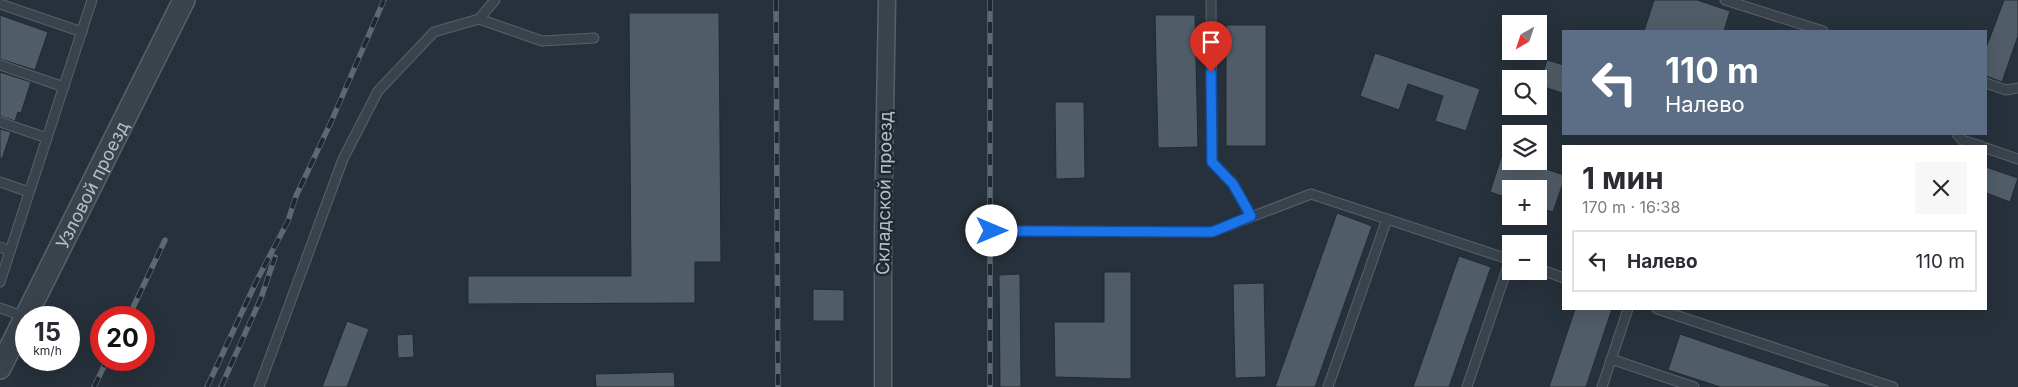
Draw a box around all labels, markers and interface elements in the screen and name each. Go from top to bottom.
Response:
north arrow [1502,15,1548,60]
map controls [1502,15,1547,280]
pin [1190,21,1232,72]
icon: arrive [1197,28,1225,56]
text: 110 m [1665,49,1759,91]
icon: left [1582,50,1647,115]
button: search [1502,70,1547,115]
text: Налево [1665,91,1745,117]
street label: Складской проезд [872,111,896,275]
street label: Узловой проезд [51,117,132,252]
button: layers [1502,125,1547,170]
text: 1 мин [1582,160,1664,196]
button: close [1915,162,1967,214]
button: + [1502,180,1547,225]
text: 170 m · 16:38 [1582,197,1680,217]
position arrow [965,204,1017,256]
button: − [1502,235,1547,280]
icon: left [1584,247,1612,275]
text: Налево [1627,250,1698,273]
text: 110 m [1916,250,1965,273]
speed limit sign: 20 [90,306,155,371]
text: 15 [34,317,61,347]
text: km/h [33,343,62,358]

